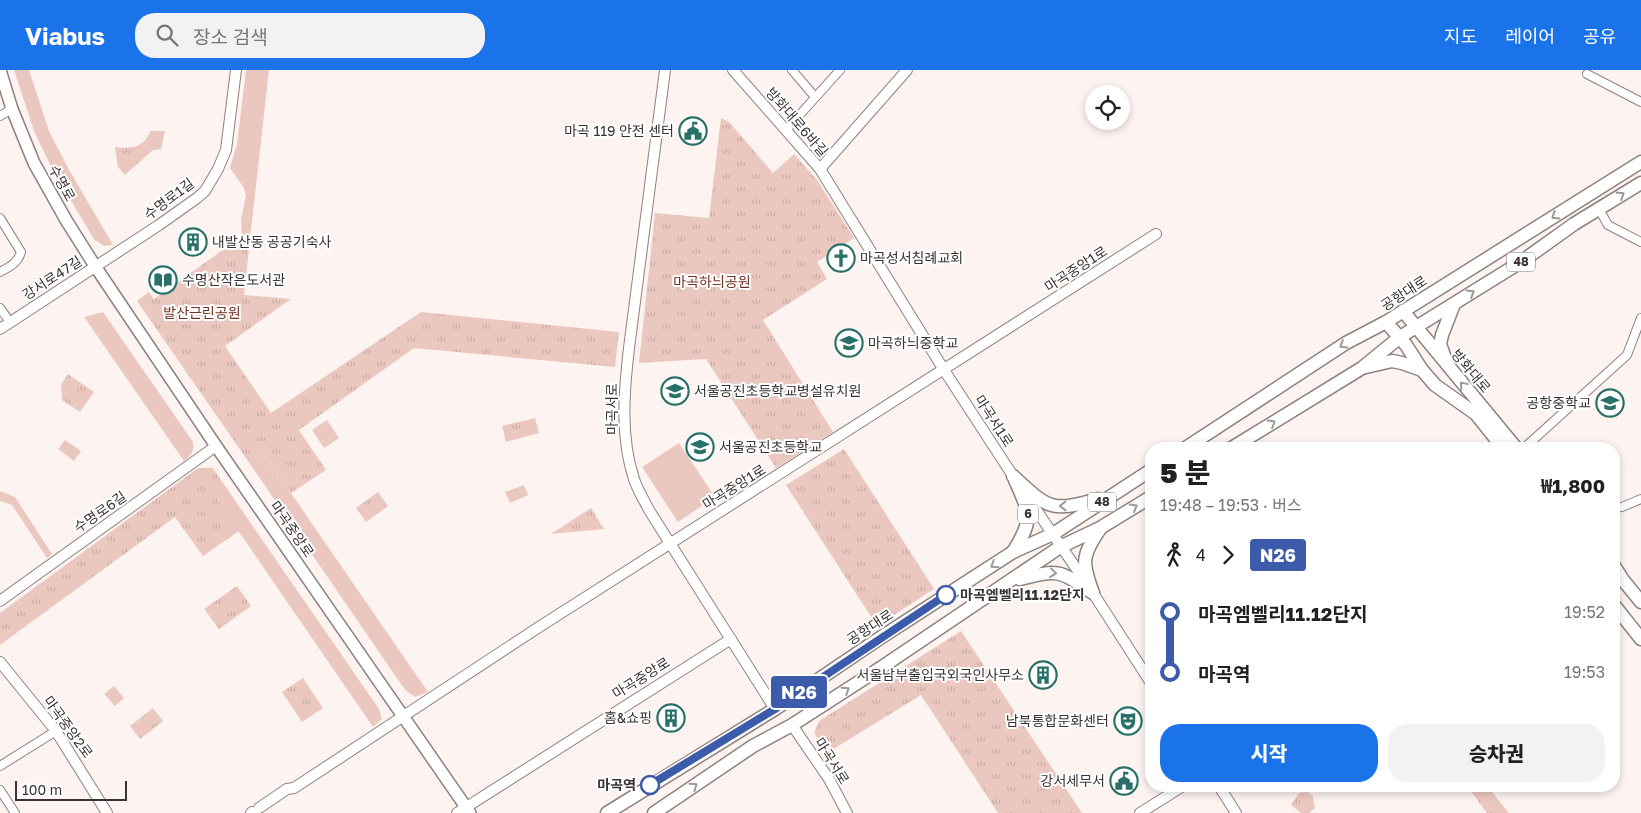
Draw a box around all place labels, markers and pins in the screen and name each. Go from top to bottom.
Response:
public building icon: 마곡 119 안전 센터 [678,116,708,146]
place label: 마곡 119 안전 센터 [564,122,674,139]
building icon: 내발산동 공공기숙사 [178,227,208,257]
place label: 내발산동 공공기숙사 [212,233,332,250]
church icon: 마곡성서침례교회 [826,243,856,273]
place label: 마곡성서침례교회 [860,249,963,266]
library icon: 수명산작은도서관 [148,265,178,295]
place label: 수명산작은도서관 [182,271,285,288]
school or university icon: 마곡하늬중학교 [834,328,864,358]
place label: 마곡하늬중학교 [868,334,958,351]
school or university icon: 서울공진초등학교병설유치원 [660,376,690,406]
place label: 서울공진초등학교병설유치원 [694,382,861,399]
school or university icon: 공항중학교 [1595,388,1625,418]
place label: 공항중학교 [1527,394,1591,411]
school or university icon: 서울공진초등학교 [685,432,715,462]
place label: 서울공진초등학교 [719,438,822,455]
marker: 마곡엠벨리11.12단지 [936,585,956,605]
place label: 마곡엠벨리11.12단지 [960,586,1085,603]
building icon: 서울남부출입국외국인사무소 [1028,660,1058,690]
place label: 서울남부출입국외국인사무소 [857,666,1024,683]
building icon: 홈&쇼핑 [656,703,686,733]
theatre icon: 남북통합문화센터 [1113,706,1143,736]
place label: 홈&쇼핑 [604,709,652,726]
place label: 남북통합문화센터 [1006,712,1109,729]
public building icon: 강서세무서 [1109,766,1139,796]
place label: 강서세무서 [1041,772,1105,789]
marker: 마곡역 [640,775,660,795]
place label: 마곡역 [597,776,636,793]

